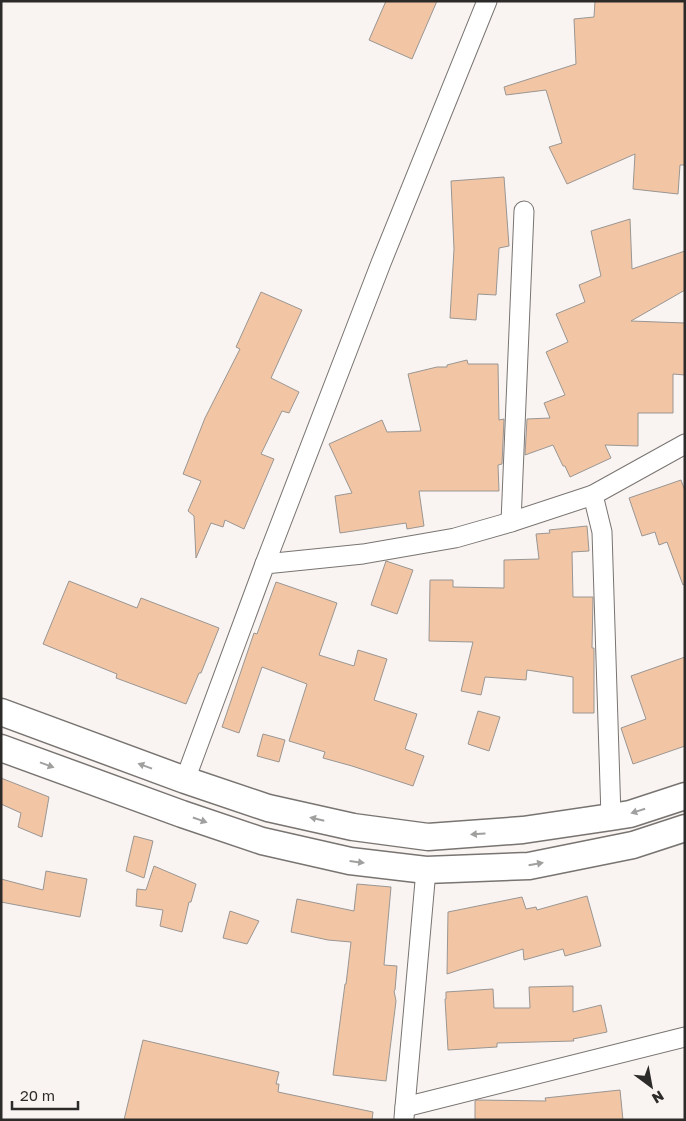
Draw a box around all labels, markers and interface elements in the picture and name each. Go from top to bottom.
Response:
one-way arrow [40,761,55,769]
one-way arrow [137,762,152,770]
one-way arrow [631,808,646,815]
one-way arrow [310,815,325,823]
one-way arrow [193,816,208,824]
one-way arrow [470,830,486,838]
one-way arrow [349,858,365,866]
one-way arrow [529,860,545,868]
north arrow [626,1061,676,1111]
scale bar [12,1078,79,1110]
text: 20 m [20,1086,55,1104]
text: N [649,1087,667,1107]

